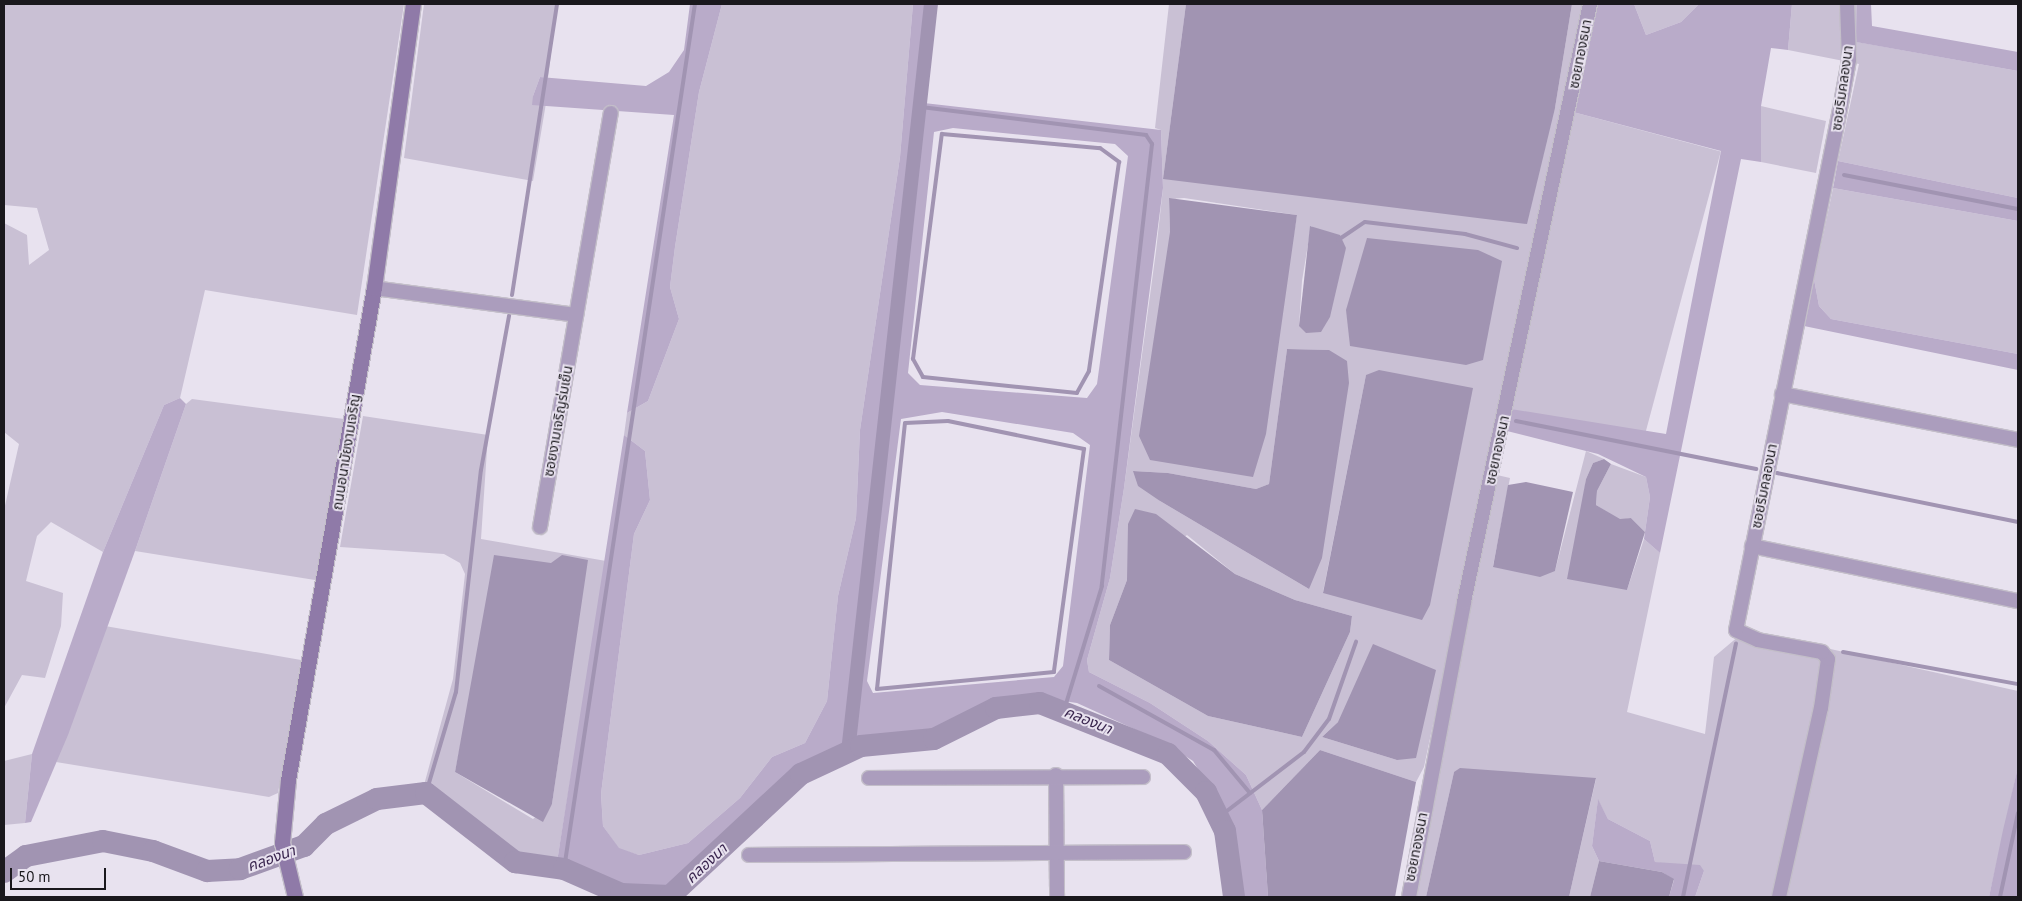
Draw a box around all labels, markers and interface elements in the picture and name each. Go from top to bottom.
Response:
street label: ซอยทองธนา [1565,18,1595,90]
street label: ซอยริมคลองนา [1828,44,1856,132]
street label: ซอยงามเจริญร่มเย็น [540,364,576,478]
street label: ถนนอนามัยงามเจริญ [329,393,363,511]
street label: ซอยทองธนา [1481,414,1513,486]
street label: ซอยริมคลองนา [1748,442,1780,530]
water label: คลองนา [1062,702,1114,738]
street label: ซอยทองธนา [1401,811,1431,883]
water label: คลองนา [682,839,730,887]
water label: คลองนา [245,841,297,875]
scale bar [12,858,109,890]
text: 50 m [18,867,51,886]

